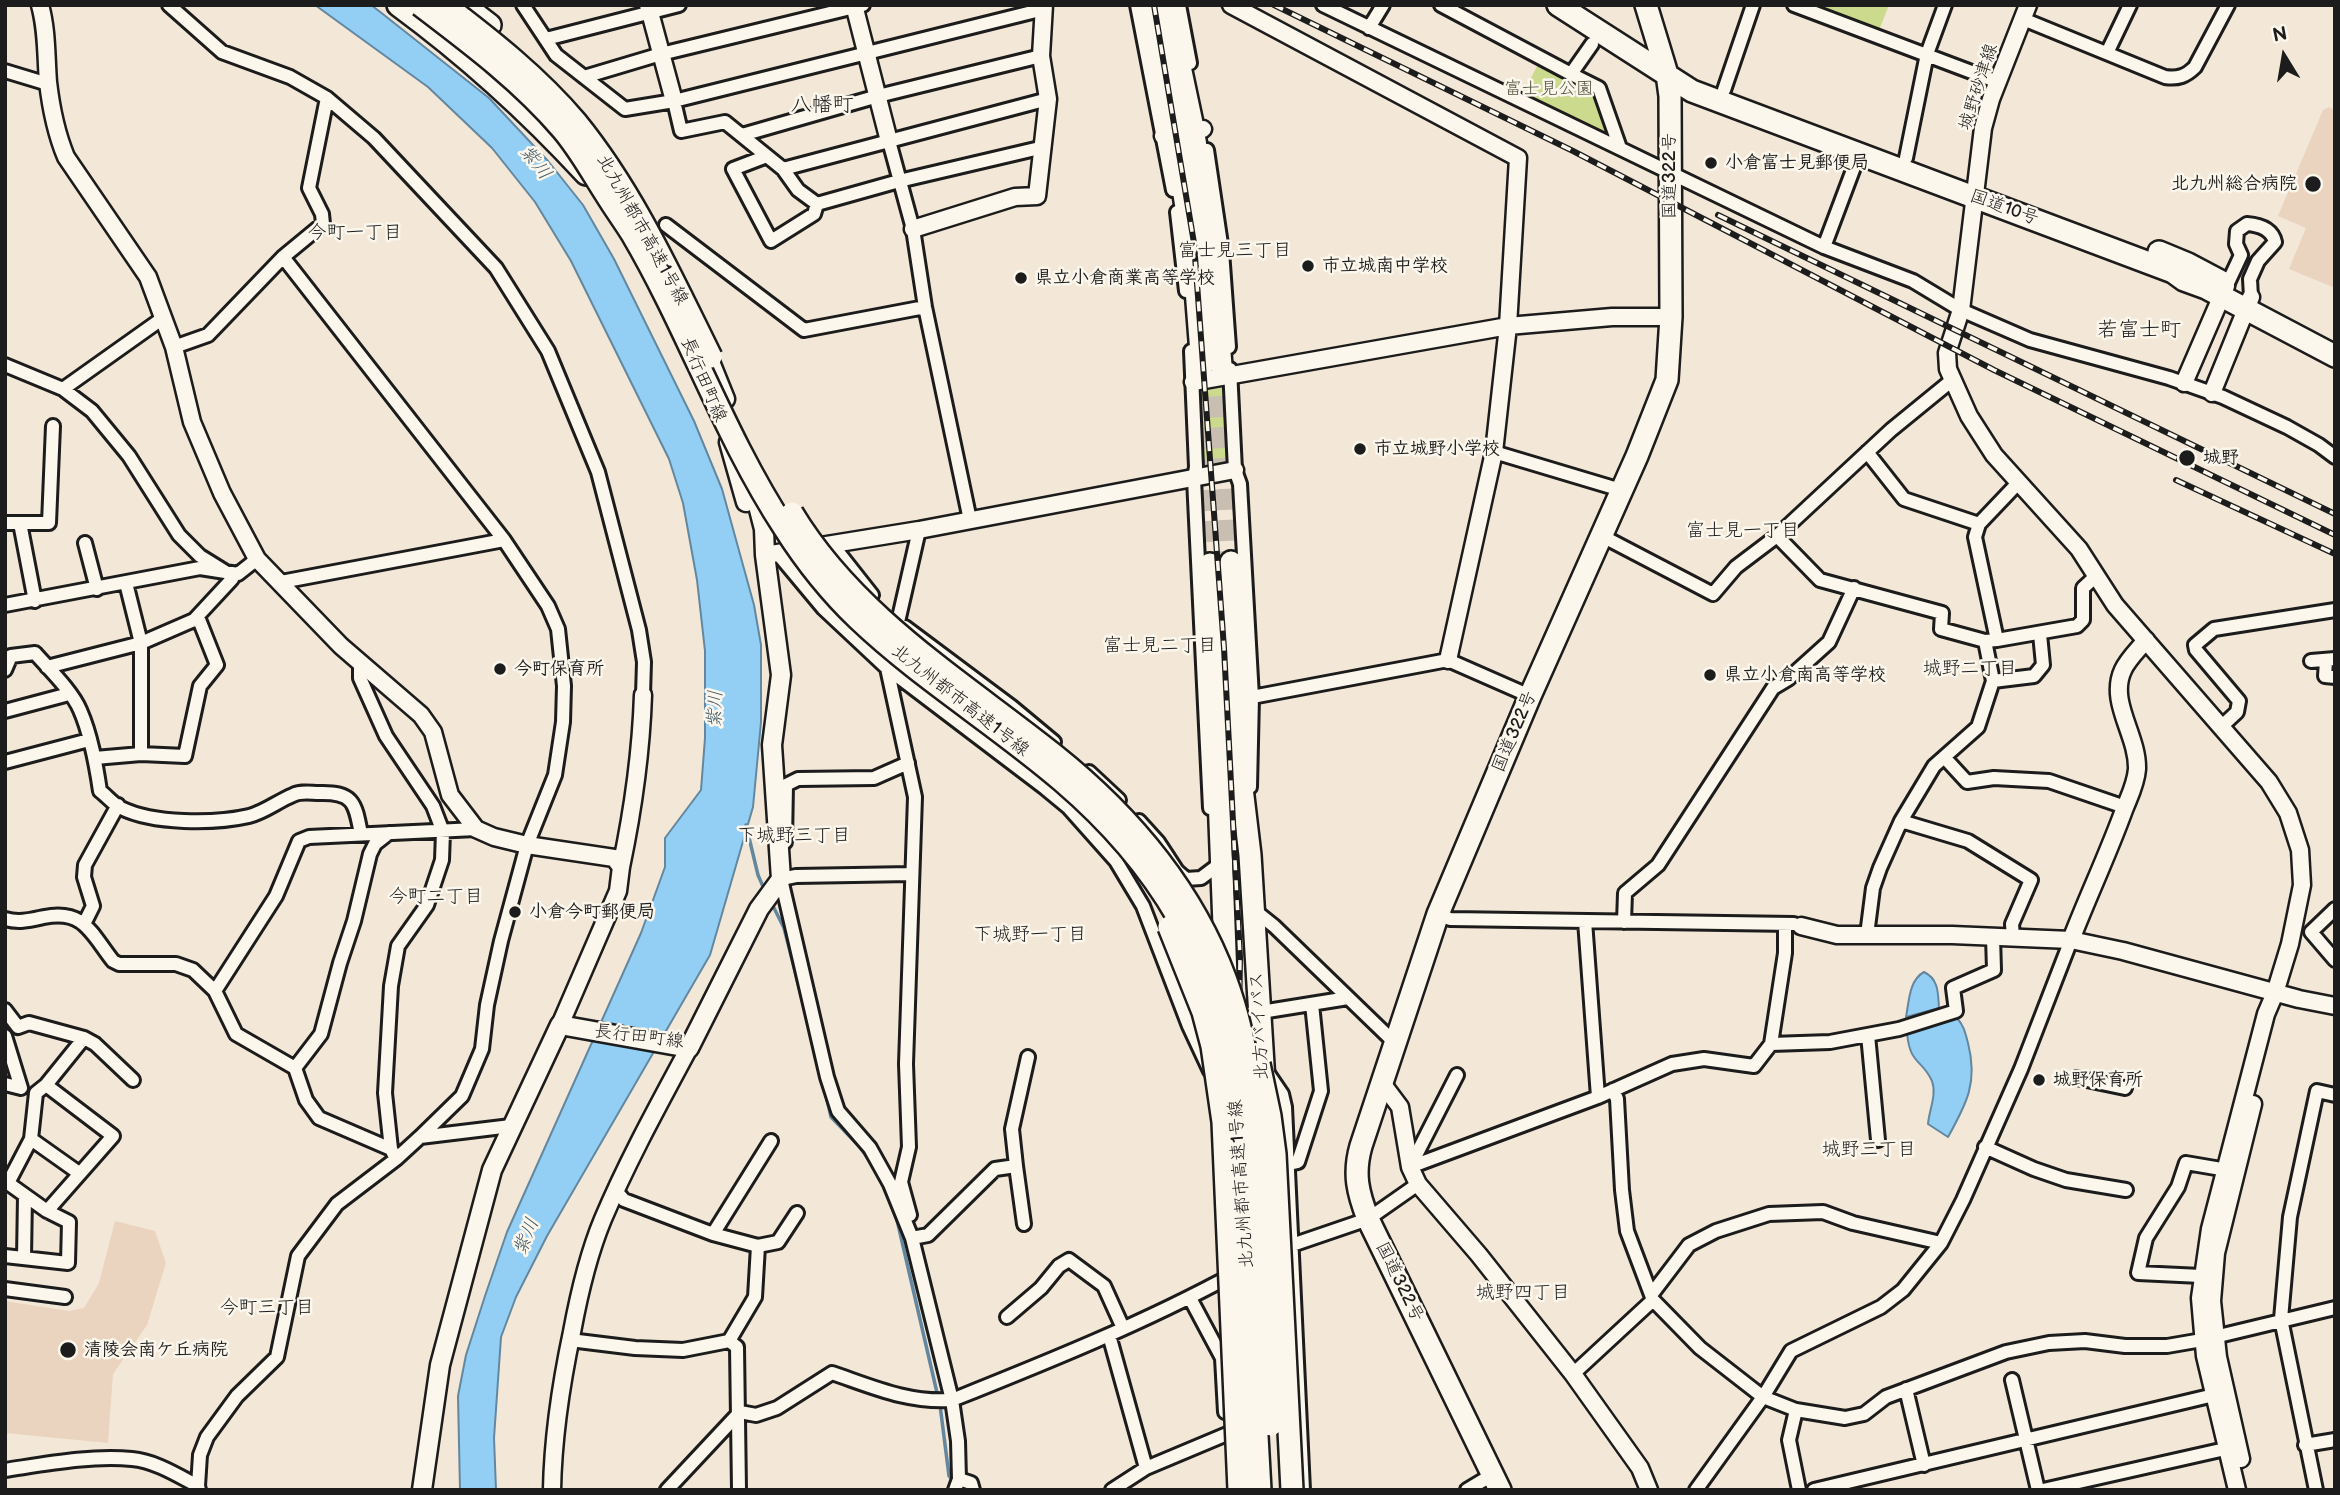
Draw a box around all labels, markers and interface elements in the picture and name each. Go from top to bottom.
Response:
north arrow [2249,21,2319,91]
text: N [2271,22,2289,48]
street label: 城野砂津線 [1955,41,2003,133]
park label: 富士見公園 [1504,78,1594,100]
district label: 八幡町 [791,93,853,119]
street label: 国道322号 [1659,133,1681,219]
water label: 紫川 [514,141,556,185]
street label: 北九州都市高速1号線 [592,151,692,309]
place label: 小倉富士見郵便局 [1725,152,1869,174]
marker: 小倉富士見郵便局 [1703,155,1719,171]
place label: 北九州総合病院 [2171,173,2297,195]
marker: 北九州総合病院 [2303,174,2323,194]
street label: 国道10号 [1967,186,2041,230]
district label: 今町一丁目 [308,222,402,244]
district label: 富士見三丁目 [1178,240,1292,262]
place label: 市立城南中学校 [1322,255,1448,277]
marker: 市立城南中学校 [1300,258,1316,274]
place label: 県立小倉商業高等学校 [1035,267,1215,289]
marker: 県立小倉商業高等学校 [1013,270,1029,286]
district label: 若富士町 [2097,318,2181,344]
street label: 長行田町線 [675,334,731,426]
place label: 市立城野小学校 [1374,438,1500,460]
marker: 市立城野小学校 [1352,441,1368,457]
place label: 城野 [2203,447,2239,469]
marker: 城野 [2177,448,2197,468]
district label: 富士見一丁目 [1686,520,1800,542]
district label: 富士見二丁目 [1103,635,1217,657]
street label: 北九州都市高速1号線 [887,640,1033,762]
place label: 今町保育所 [514,658,604,680]
district label: 城野二丁目 [1923,658,2017,680]
marker: 今町保育所 [492,661,508,677]
place label: 県立小倉南高等学校 [1724,664,1886,686]
marker: 県立小倉南高等学校 [1702,667,1718,683]
street label: 国道322号 [1488,688,1542,776]
water label: 紫川 [704,690,728,728]
district label: 下城野三丁目 [737,825,851,847]
district label: 今町二丁目 [389,886,483,908]
place label: 小倉今町郵便局 [529,901,655,923]
marker: 小倉今町郵便局 [507,904,523,920]
district label: 下城野一丁目 [973,924,1087,946]
street label: 北方バイパス [1246,972,1274,1080]
street label: 長行田町線 [593,1021,685,1053]
place label: 城野保育所 [2053,1069,2143,1091]
marker: 城野保育所 [2031,1072,2047,1088]
street label: 北九州都市高速1号線 [1225,1099,1259,1269]
district label: 城野三丁目 [1822,1139,1916,1161]
water label: 紫川 [509,1215,545,1259]
street label: 国道322号 [1370,1238,1428,1326]
district label: 城野四丁目 [1476,1282,1570,1304]
district label: 今町三丁目 [220,1297,314,1319]
place label: 清陵会南ケ丘病院 [84,1339,228,1361]
marker: 清陵会南ケ丘病院 [58,1340,78,1360]

